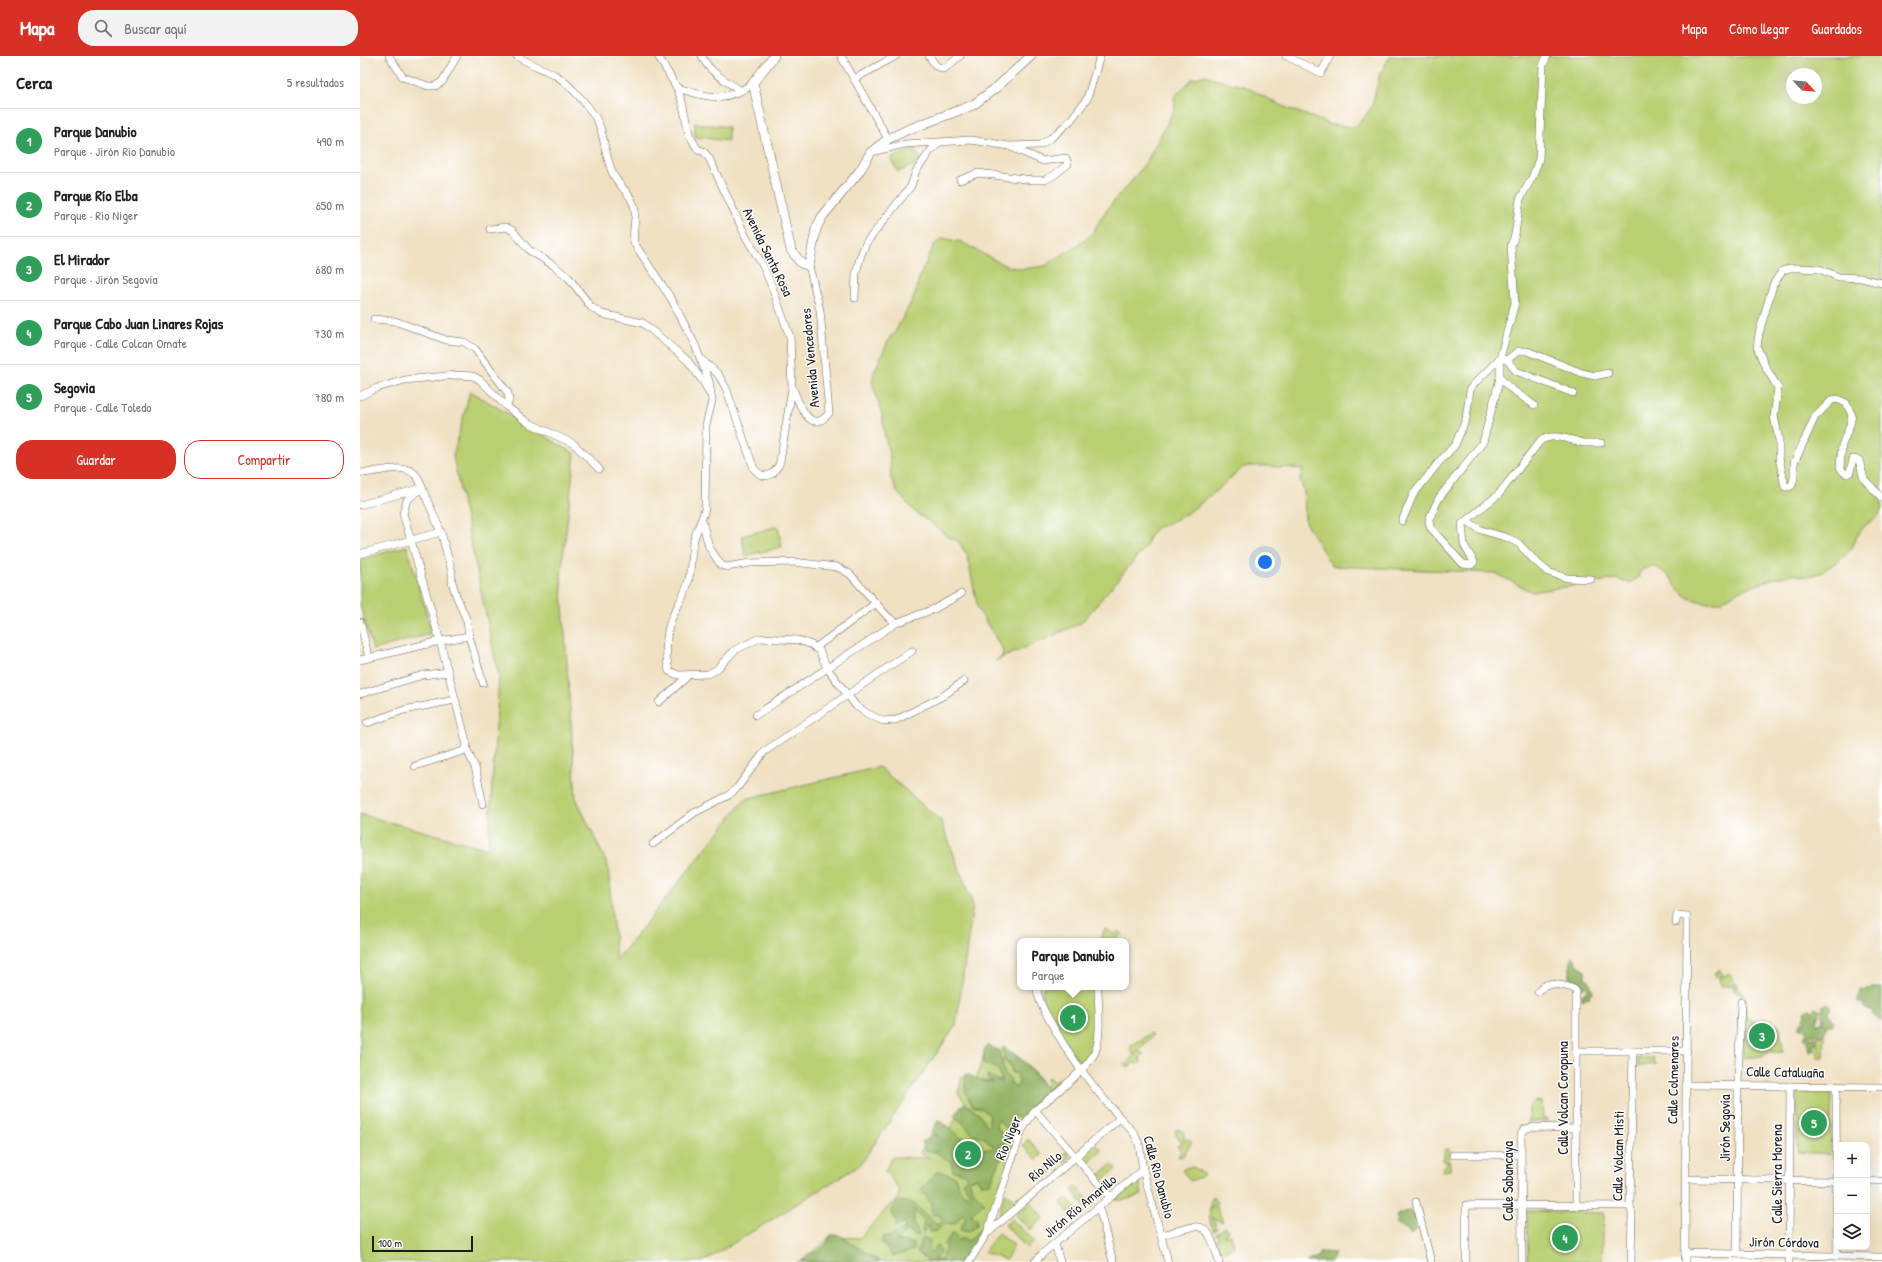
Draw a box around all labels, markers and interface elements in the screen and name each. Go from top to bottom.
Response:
search box [78,10,358,46]
text: Mapa [20,15,54,41]
icon: search [92,17,114,39]
text: Buscar aquí [124,18,187,39]
text: Mapa [1682,19,1707,38]
text: Cómo llegar [1729,19,1789,38]
text: Guardados [1811,19,1862,38]
north arrow [1786,68,1822,104]
text: Cerca [16,71,52,94]
text: 5 resultados [287,73,344,91]
text: Parque Danubio [54,121,137,142]
text: 1 [27,132,31,150]
text: 490 m [317,132,344,150]
text: Parque · Jirón Rio Danubio [54,142,175,160]
text: Parque Río Elba [54,185,138,206]
text: 2 [26,196,32,214]
text: 650 m [316,196,344,214]
street label: Avenida Santa Rosa [739,204,798,300]
text: Parque · Rio Niger [54,206,138,224]
text: El Mirador [54,249,110,270]
text: 3 [26,260,32,278]
text: 680 m [316,260,344,278]
text: Parque · Jirón Segovia [54,270,158,288]
street label: Avenida Vencedores [796,307,823,409]
text: Parque Cabo Juan Linares Rojas [54,313,223,334]
text: 4 [27,324,31,342]
text: 730 m [314,324,344,342]
text: Parque · Calle Colcan Omate [54,334,187,352]
text: Segovia [54,377,95,398]
text: 5 [26,388,32,406]
text: 780 m [314,388,344,406]
text: Parque · Calle Toledo [54,398,152,416]
button: Guardar [16,440,176,479]
button: Compartir [184,440,344,479]
your location [1255,552,1275,572]
popup [1017,938,1129,990]
text: Parque Danubio [1032,945,1114,966]
text: Parque [1032,966,1064,984]
pin: 1 [1060,1003,1086,1033]
pin: 3 [1749,1021,1775,1051]
street label: Calle Colmenares [1662,1036,1683,1124]
street label: Calle Volcan Coropuna [1553,1041,1573,1155]
street label: Calle Cataluaña [1746,1061,1825,1082]
street label: Jirón Segovia [1715,1094,1735,1162]
pin: 5 [1801,1108,1827,1138]
street label: Calle Volcan Misti [1607,1111,1628,1201]
street label: Rio Niger [990,1112,1026,1163]
street label: Calle Sierra Morena [1767,1124,1786,1224]
street label: Calle Rio Danubio [1139,1133,1180,1221]
pin: 2 [955,1139,981,1169]
street label: Calle Sabancaya [1498,1141,1518,1221]
map controls [1834,1142,1870,1250]
button: + [1834,1142,1870,1178]
street label: Rio Nilo [1024,1146,1066,1185]
street label: Jirón Río Amarillo [1039,1169,1120,1242]
button: − [1834,1178,1870,1214]
button: layers [1834,1214,1870,1250]
pin: 4 [1552,1223,1578,1253]
street label: Jirón Córdova [1749,1231,1820,1252]
scale bar [372,1234,473,1253]
text: 100 m [378,1236,402,1250]

